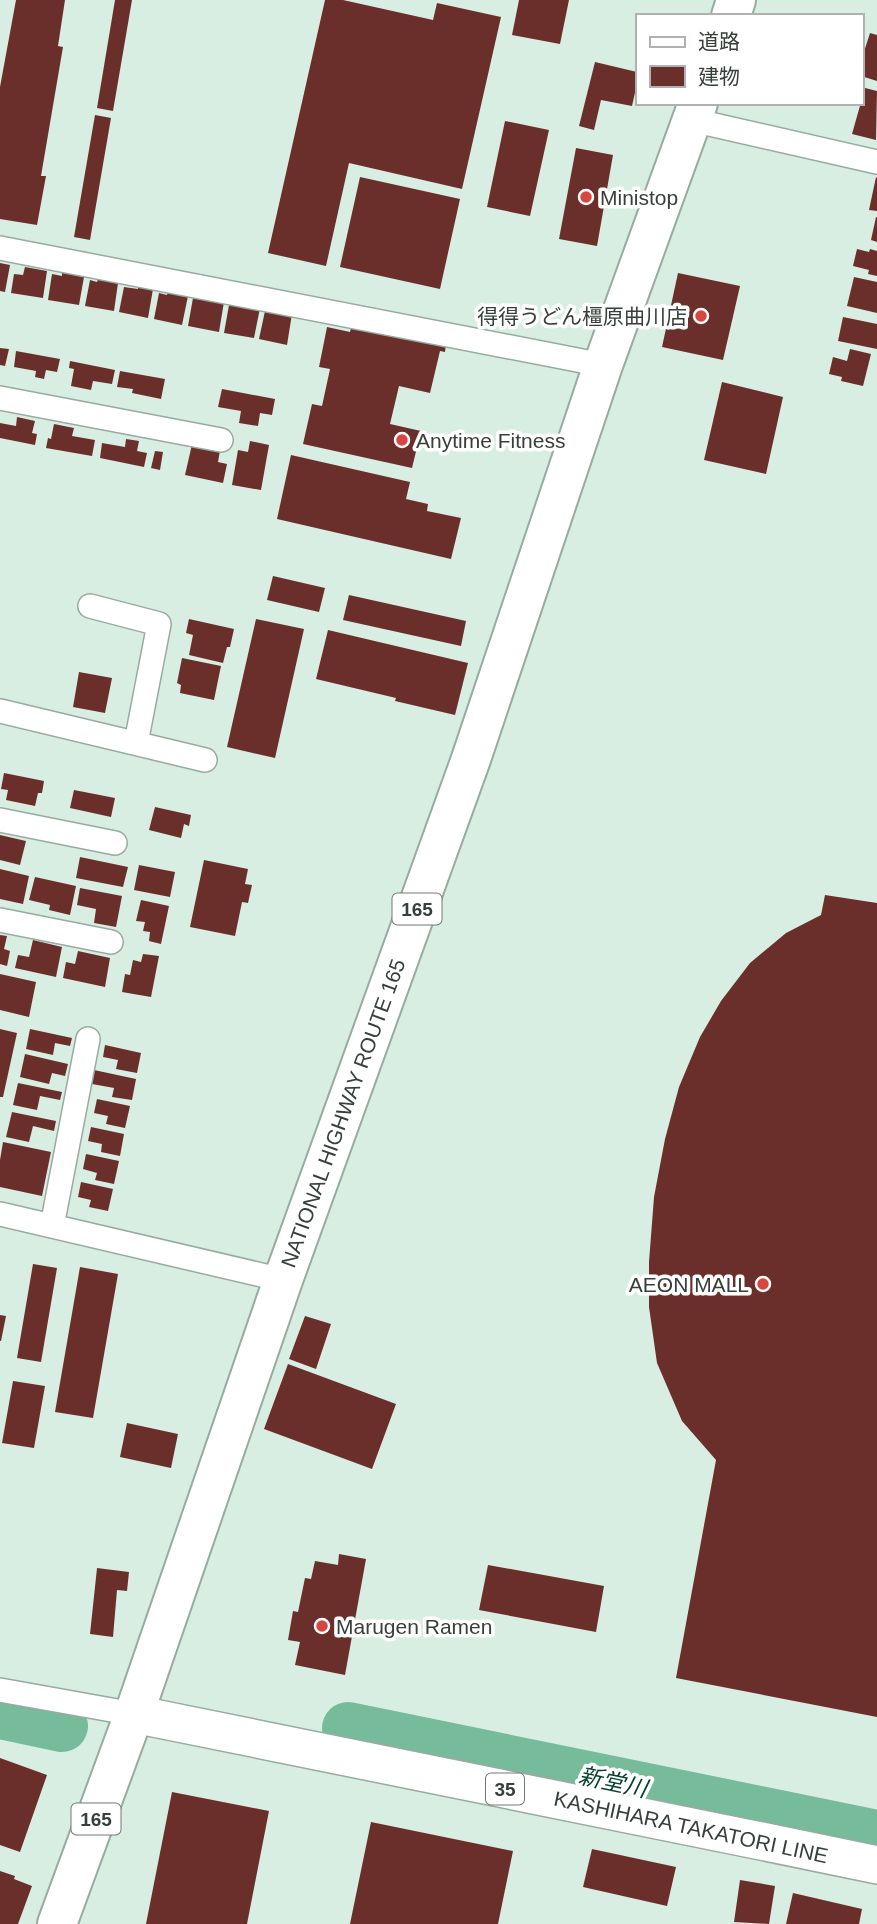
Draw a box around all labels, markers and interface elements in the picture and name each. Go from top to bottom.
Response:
legend [636,14,863,105]
text: 道路 [698,30,740,53]
text: 建物 [698,65,740,88]
place label: Ministop [600,186,678,209]
marker: Ministop [578,189,594,205]
place label: 得得うどん橿原曲川店 [477,305,687,328]
marker: 得得うどん橿原曲川店 [693,308,709,324]
place label: Anytime Fitness [416,429,565,452]
marker: Anytime Fitness [394,432,410,448]
road number: 165 [392,894,442,925]
street label: NATIONAL HIGHWAY ROUTE 165 [276,956,410,1270]
place label: AEON MALL [629,1273,749,1296]
marker: AEON MALL [755,1276,771,1292]
place label: Marugen Ramen [336,1615,492,1638]
marker: Marugen Ramen [314,1618,330,1634]
water label: 新堂川 [577,1762,652,1803]
road number: 35 [486,1774,524,1804]
street label: KASHIHARA TAKATORI LINE [552,1787,830,1867]
road number: 165 [72,1803,120,1834]

